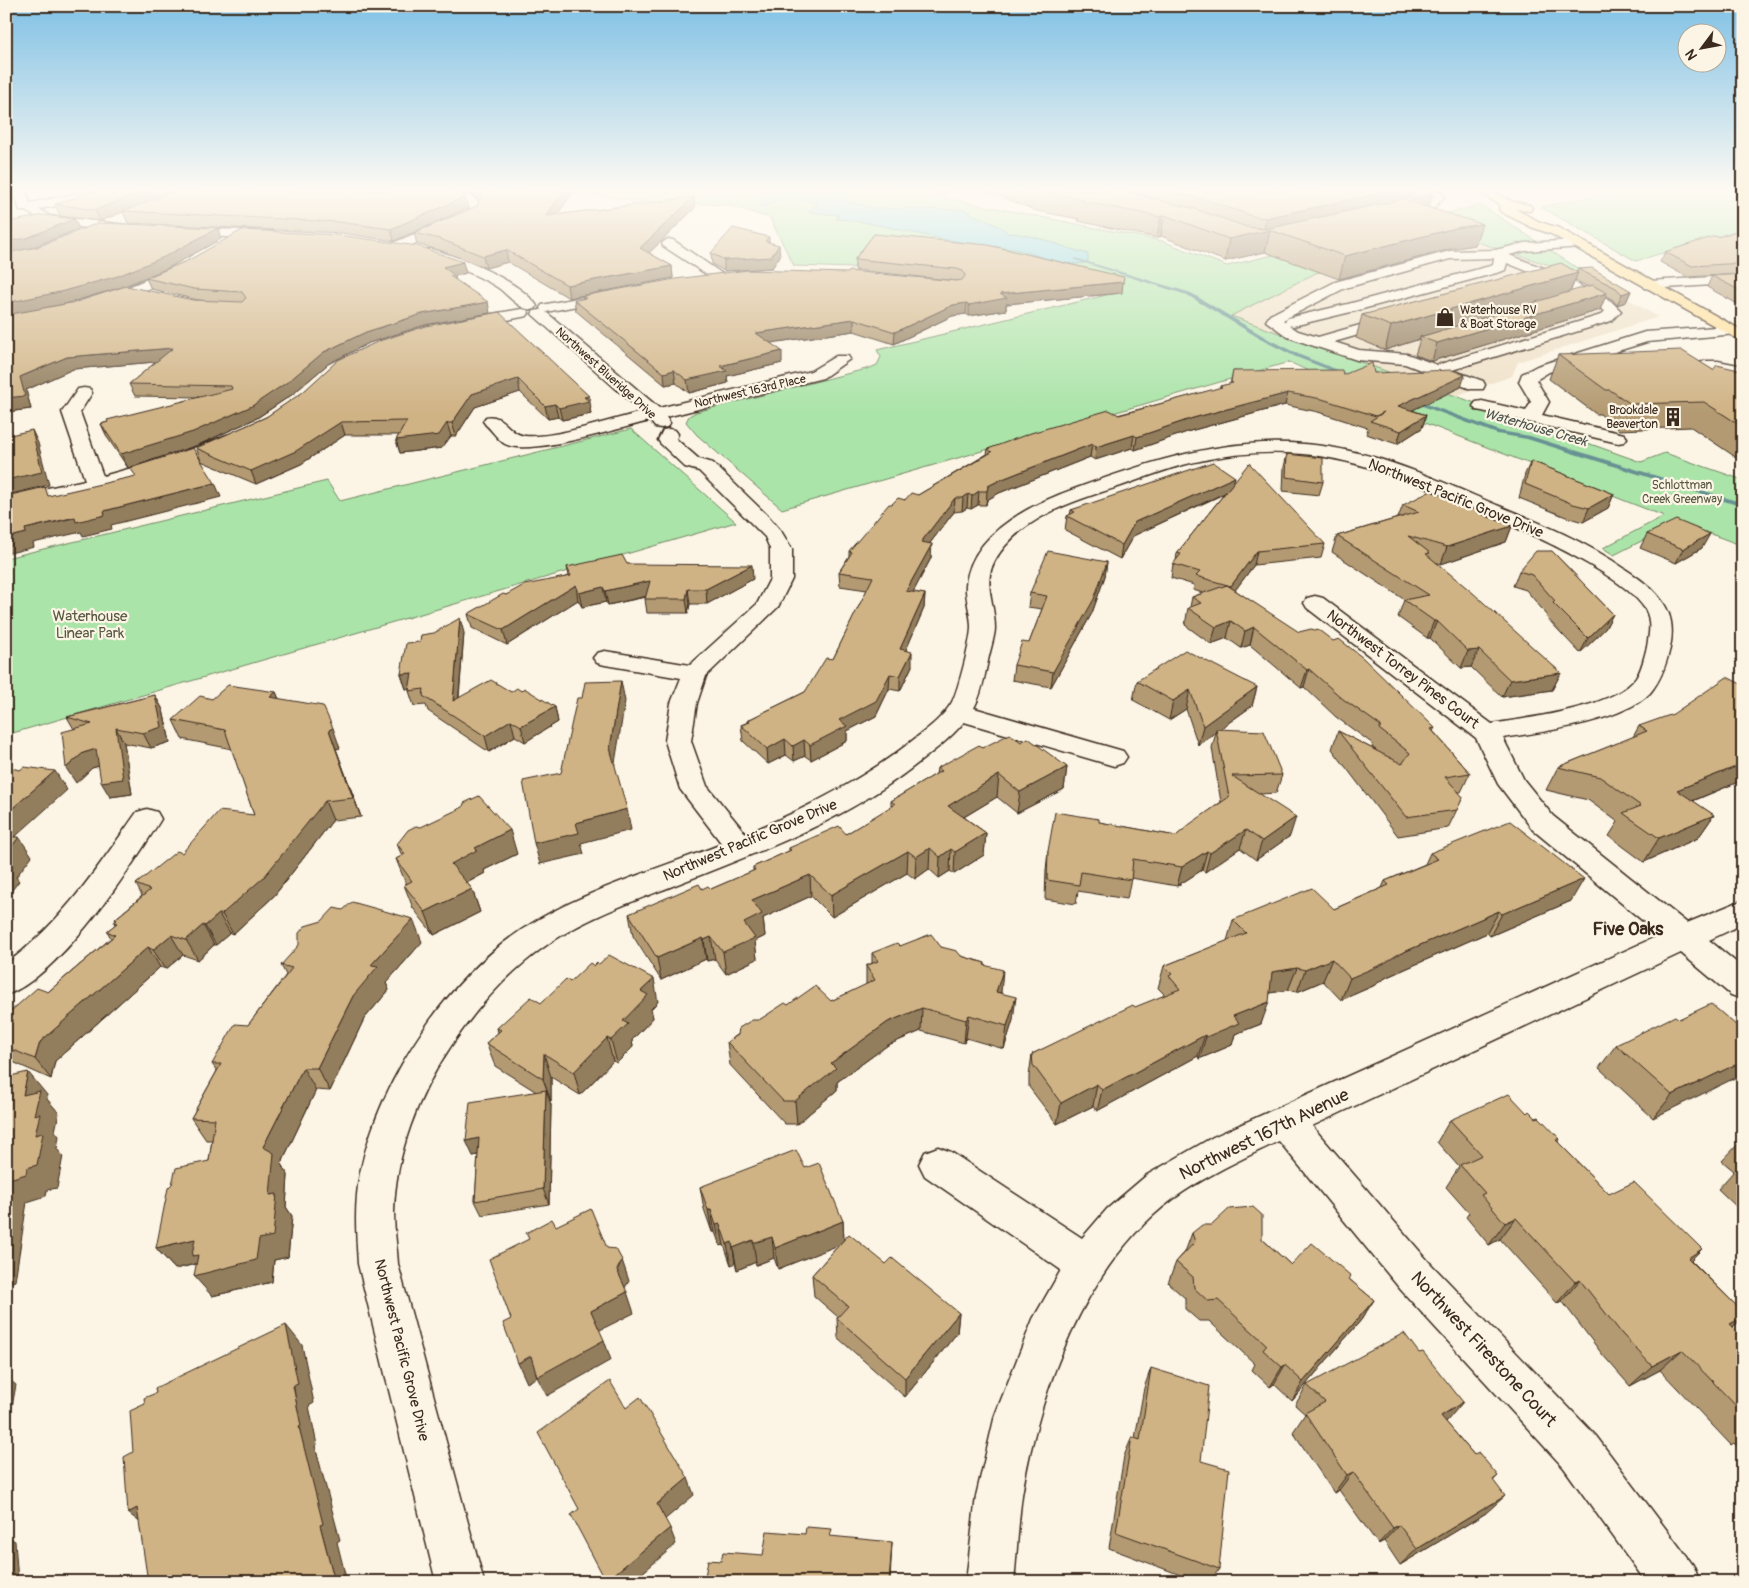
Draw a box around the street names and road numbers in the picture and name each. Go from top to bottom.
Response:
street label: Northwest Blueridge Drive [552,324,659,423]
street label: Northwest 163rd Place [693,371,807,412]
street label: Northwest Pacific Grove Drive [1365,455,1547,543]
street label: Northwest Torrey Pines Court [1323,606,1484,734]
street label: Northwest Pacific Grove Drive [660,795,841,886]
street label: Northwest 167th Avenue [1176,1083,1353,1186]
street label: Northwest Pacific Grove Drive [370,1257,434,1444]
street label: Northwest Firestone Court [1406,1267,1562,1432]

